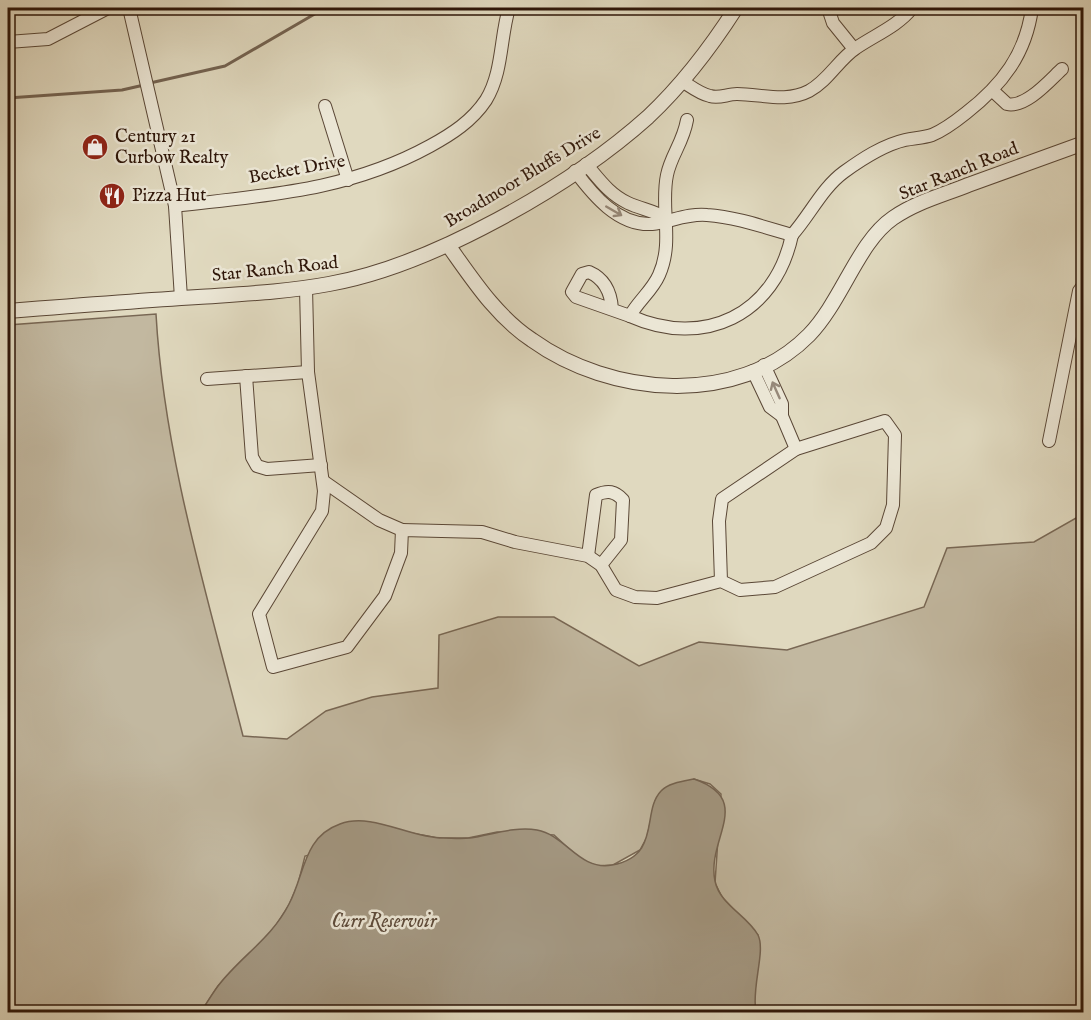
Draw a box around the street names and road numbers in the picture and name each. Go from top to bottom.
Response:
street label: Broadmoor Bluffs Drive [441,122,605,234]
street label: Star Ranch Road [896,137,1022,206]
street label: Becket Drive [247,150,347,190]
street label: Star Ranch Road [211,252,340,288]

